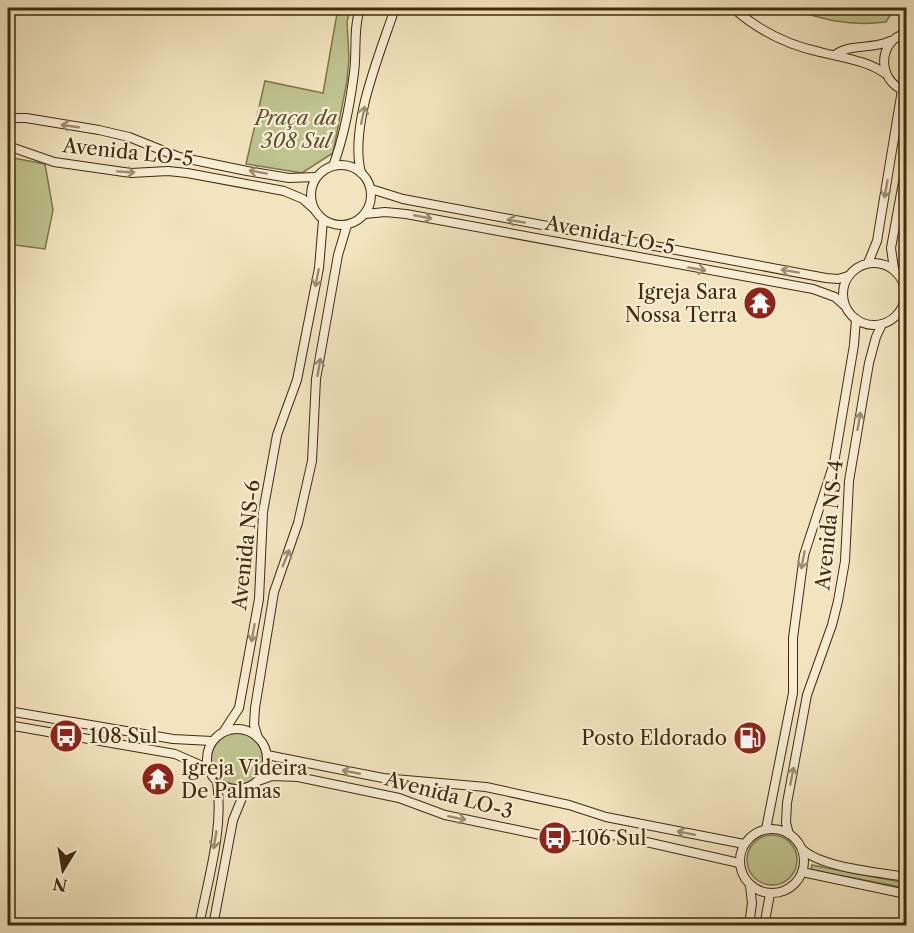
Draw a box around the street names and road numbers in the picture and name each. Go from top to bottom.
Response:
street label: Avenida LO-5 [61,133,195,171]
street label: Avenida LO-5 [542,211,677,259]
street label: Avenida NS-4 [810,459,848,592]
street label: Avenida NS-6 [227,479,265,612]
street label: Avenida LO-3 [381,766,516,824]

